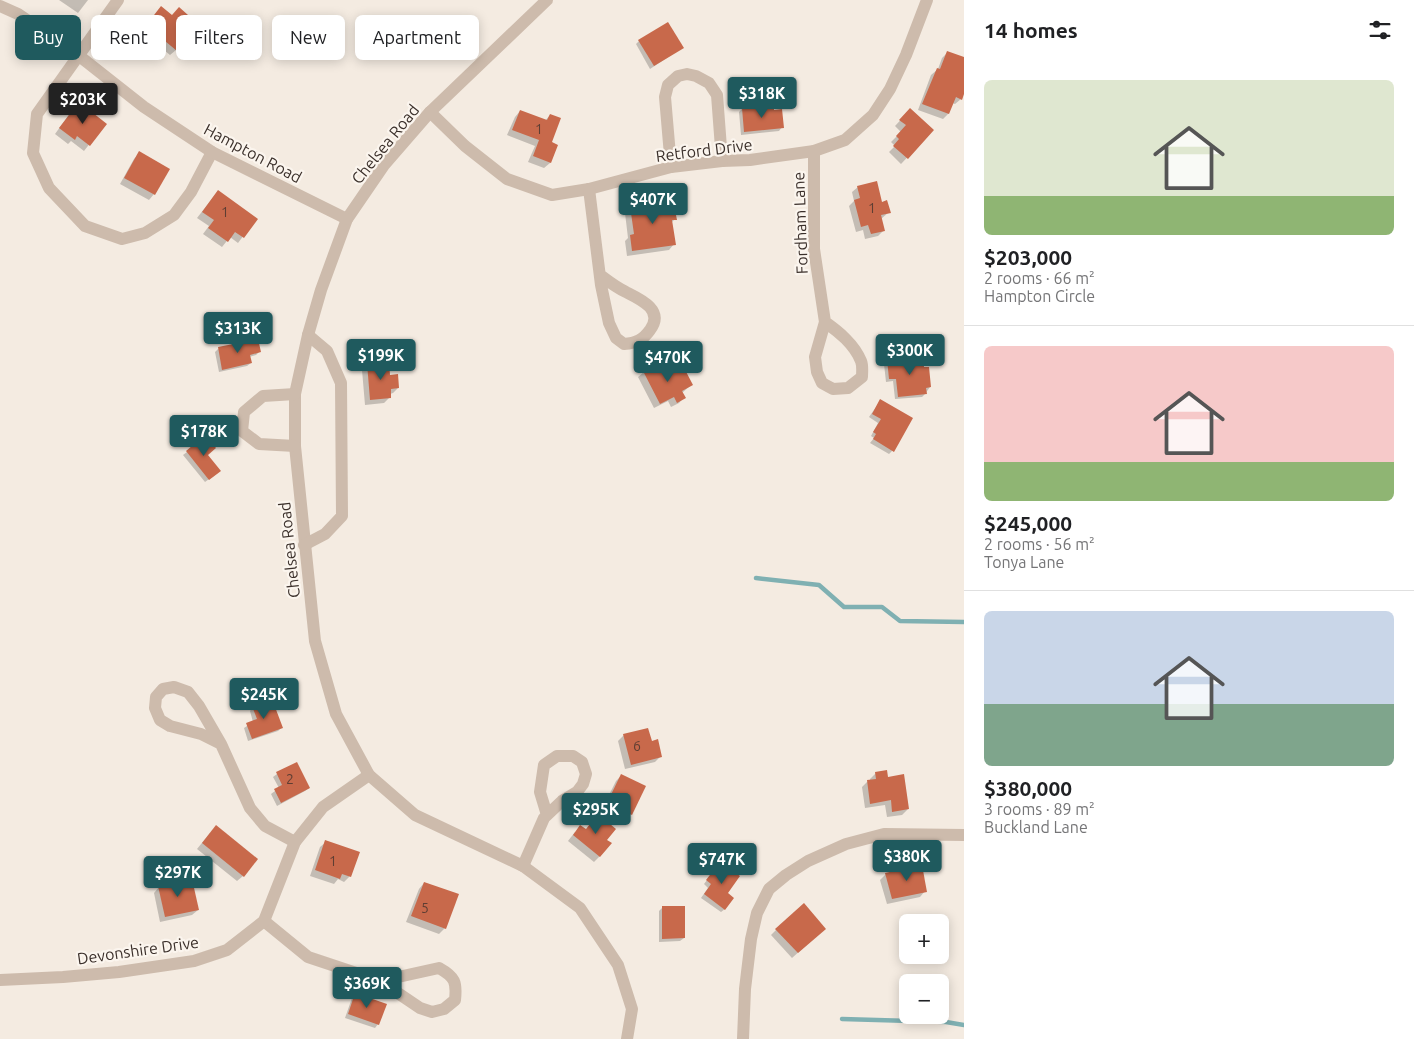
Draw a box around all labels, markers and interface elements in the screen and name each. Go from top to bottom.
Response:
chip: Buy [15,15,81,60]
chip: Rent [91,15,166,60]
chip: Filters [176,15,262,60]
chip: New [272,15,345,60]
chip: Apartment [355,15,479,60]
icon: filters [1366,16,1394,44]
text: 14 homes [984,18,1078,42]
pin: $318K [727,76,797,119]
pin: $203K [48,82,118,125]
text: $318K [739,84,785,102]
text: $203K [60,90,106,108]
street label: Chelsea Road [348,101,422,187]
icon: home [1144,113,1234,203]
street label: Hampton Road [201,120,305,186]
house number: 1 [535,121,543,137]
street label: Retford Drive [655,135,753,165]
street label: Fordham Lane [789,172,811,274]
pin: $407K [618,182,688,225]
text: $407K [630,190,676,208]
house number: 1 [868,200,876,216]
house number: 1 [221,204,229,220]
text: $203,000 [984,245,1072,269]
text: 2 rooms · 66 m² [984,269,1095,287]
text: Hampton Circle [984,287,1095,305]
pin: $313K [203,312,273,354]
text: $313K [215,319,261,337]
pin: $300K [875,334,945,376]
pin: $199K [346,338,416,381]
pin: $470K [633,340,703,383]
text: $300K [887,341,933,359]
text: $199K [358,346,404,364]
text: $470K [645,348,691,366]
icon: home [1144,378,1234,468]
pin: $178K [169,414,239,457]
text: $178K [181,422,227,440]
street label: Chelsea Road [275,501,303,599]
text: $245,000 [984,511,1072,535]
text: 2 rooms · 56 m² [984,535,1095,553]
text: Tonya Lane [984,553,1064,571]
icon: home [1144,643,1234,733]
pin: $245K [229,678,299,720]
text: $245K [241,685,287,703]
house number: 6 [633,738,641,754]
house number: 2 [286,771,294,787]
text: $380,000 [984,776,1072,800]
pin: $295K [561,792,631,835]
text: $295K [573,800,619,818]
text: 3 rooms · 89 m² [984,800,1095,818]
text: Buckland Lane [984,818,1088,836]
pin: $380K [872,840,942,882]
pin: $747K [687,842,757,885]
text: $380K [884,847,930,865]
text: $747K [699,850,745,868]
house number: 1 [329,853,337,869]
pin: $297K [143,856,213,898]
text: $297K [155,863,201,881]
house number: 5 [421,900,429,916]
map controls [899,914,949,1024]
button: + [899,914,949,964]
street label: Devonshire Drive [76,933,200,967]
pin: $369K [332,966,402,1009]
text: $369K [344,974,390,992]
button: − [899,974,949,1024]

